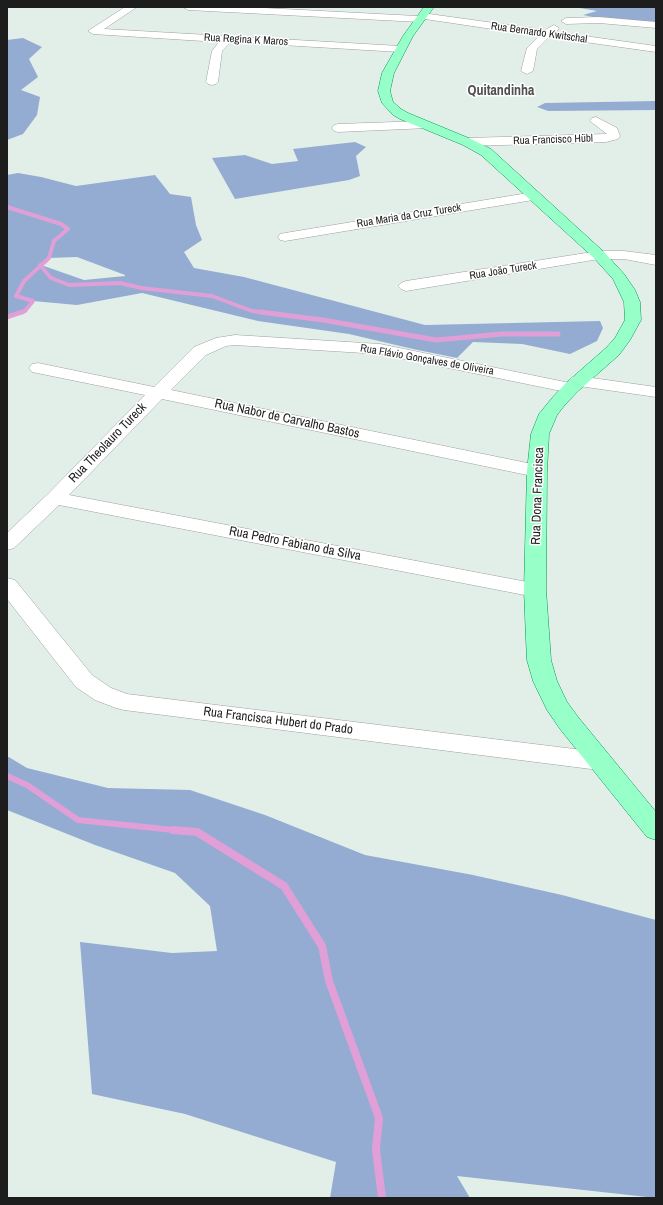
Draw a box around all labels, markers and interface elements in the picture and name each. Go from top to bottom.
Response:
street label: Rua Bernardo Kwitschal [490,20,588,46]
street label: Rua Regina K Maros [204,31,288,49]
district label: Quitandinha [468,83,534,99]
street label: Rua Francisco Hübl [513,132,593,148]
street label: Rua Maria da Cruz Tureck [356,201,462,231]
street label: Rua João Tureck [468,259,538,283]
street label: Rua Flávio Gonçalves de Oliveira [359,342,495,378]
street label: Rua Nabor de Carvalho Bastos [213,396,361,442]
street label: Rua Theolauro Tureck [66,400,150,486]
street label: Rua Dona Francisca [528,447,548,545]
street label: Rua Pedro Fabiano da Silva [228,524,362,564]
street label: Rua Francisca Hubert do Prado [202,704,354,738]

